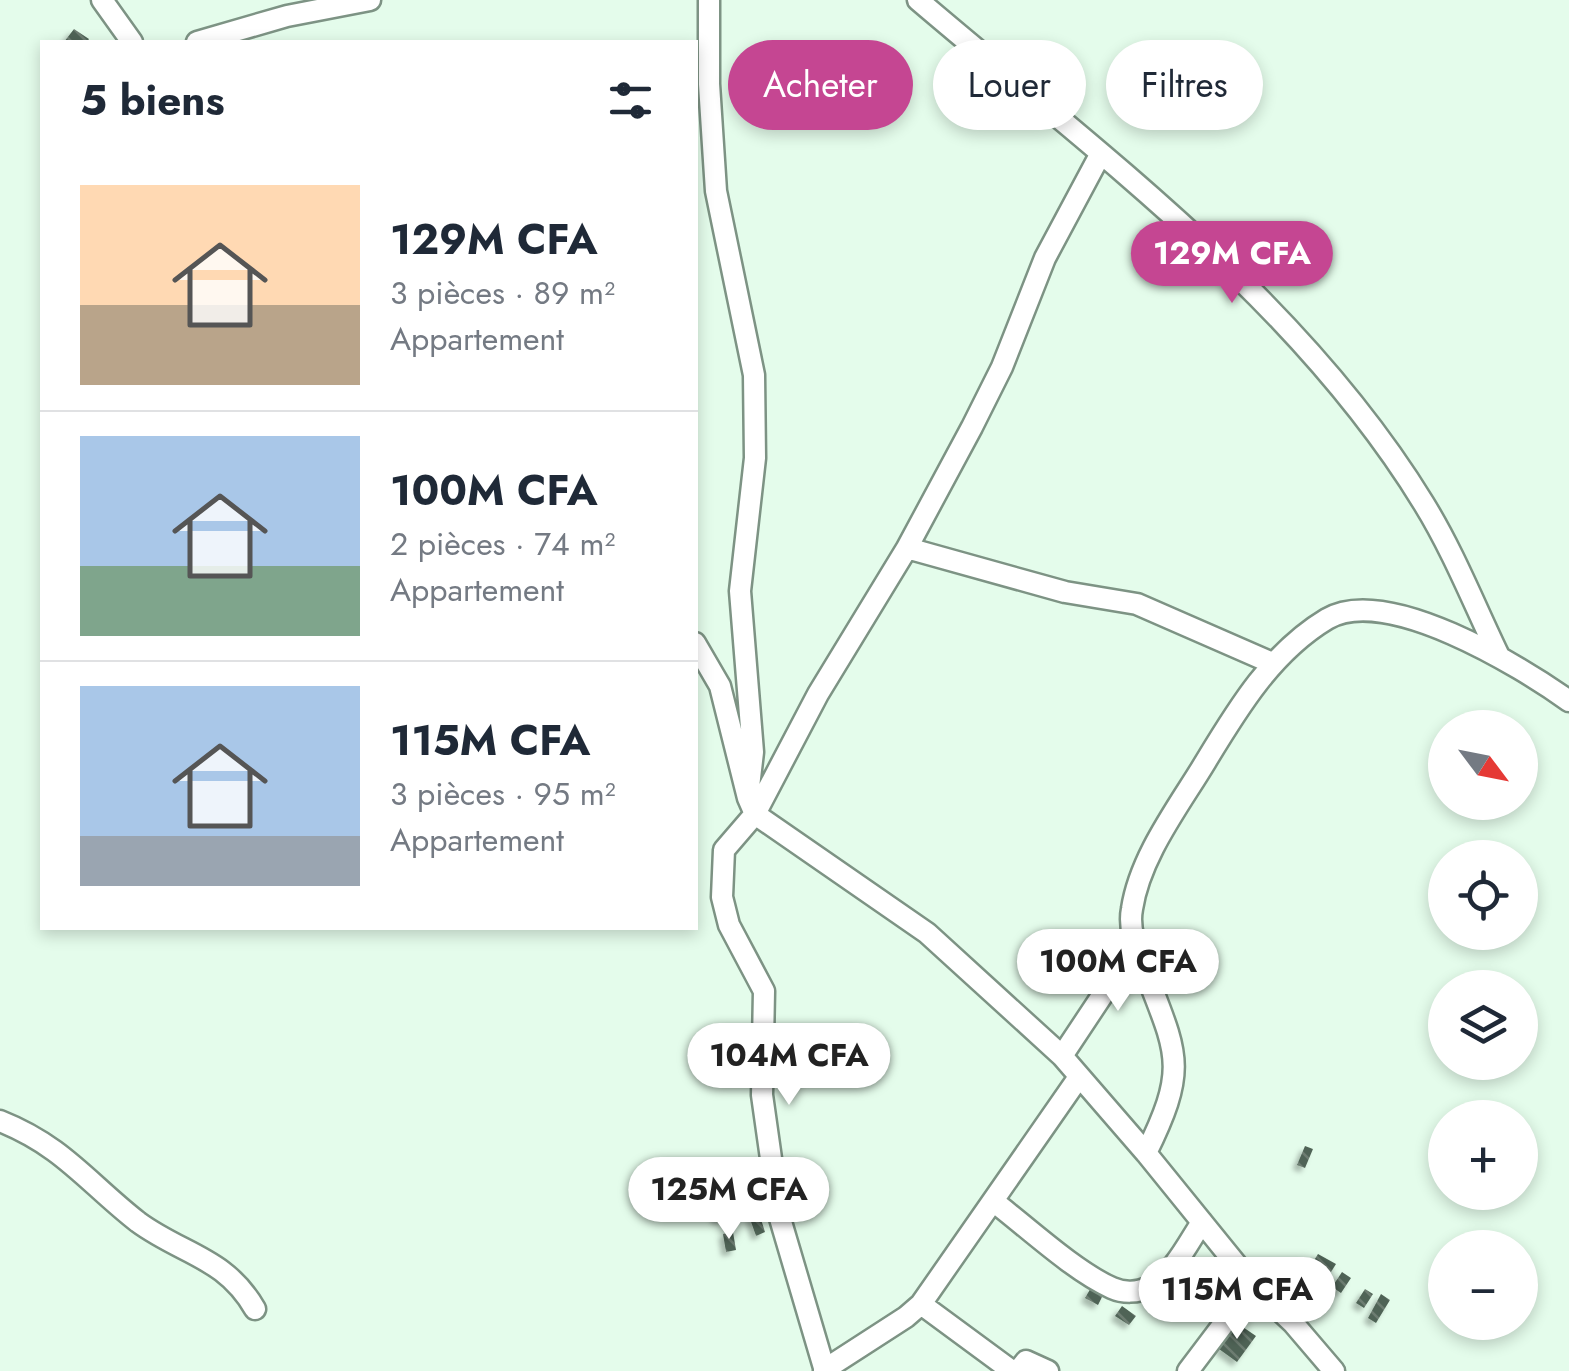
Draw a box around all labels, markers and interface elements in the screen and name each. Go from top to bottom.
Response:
chip: Acheter [728,40,913,130]
chip: Louer [933,40,1086,130]
chip: Filtres [1106,40,1263,130]
text: 5 biens [80,70,225,131]
icon: filters [603,73,658,128]
text: 129M CFA [390,209,598,270]
pin: 129M CFA [1129,221,1335,306]
icon: home [160,225,280,345]
text: 129M CFA [1153,230,1311,276]
text: 3 pièces · 89 m² [390,270,615,316]
text: Appartement [390,316,564,362]
text: 100M CFA [390,460,598,521]
icon: home [160,476,280,596]
text: 2 pièces · 74 m² [390,521,615,567]
text: Appartement [390,567,564,613]
text: 115M CFA [390,710,590,771]
north arrow [1428,710,1538,820]
map controls [1428,710,1538,1340]
icon: home [160,726,280,846]
text: 3 pièces · 95 m² [390,771,616,817]
text: Appartement [390,817,564,863]
button: locate [1428,840,1538,950]
pin: 100M CFA [1015,929,1221,1014]
text: 100M CFA [1039,938,1197,984]
button: layers [1428,970,1538,1080]
pin: 104M CFA [686,1023,892,1108]
text: 104M CFA [709,1032,869,1078]
button: + [1428,1100,1538,1210]
pin: 125M CFA [626,1157,832,1242]
text: 125M CFA [650,1166,808,1212]
button: − [1428,1230,1538,1340]
pin: 115M CFA [1134,1257,1340,1342]
text: 115M CFA [1161,1266,1313,1312]

